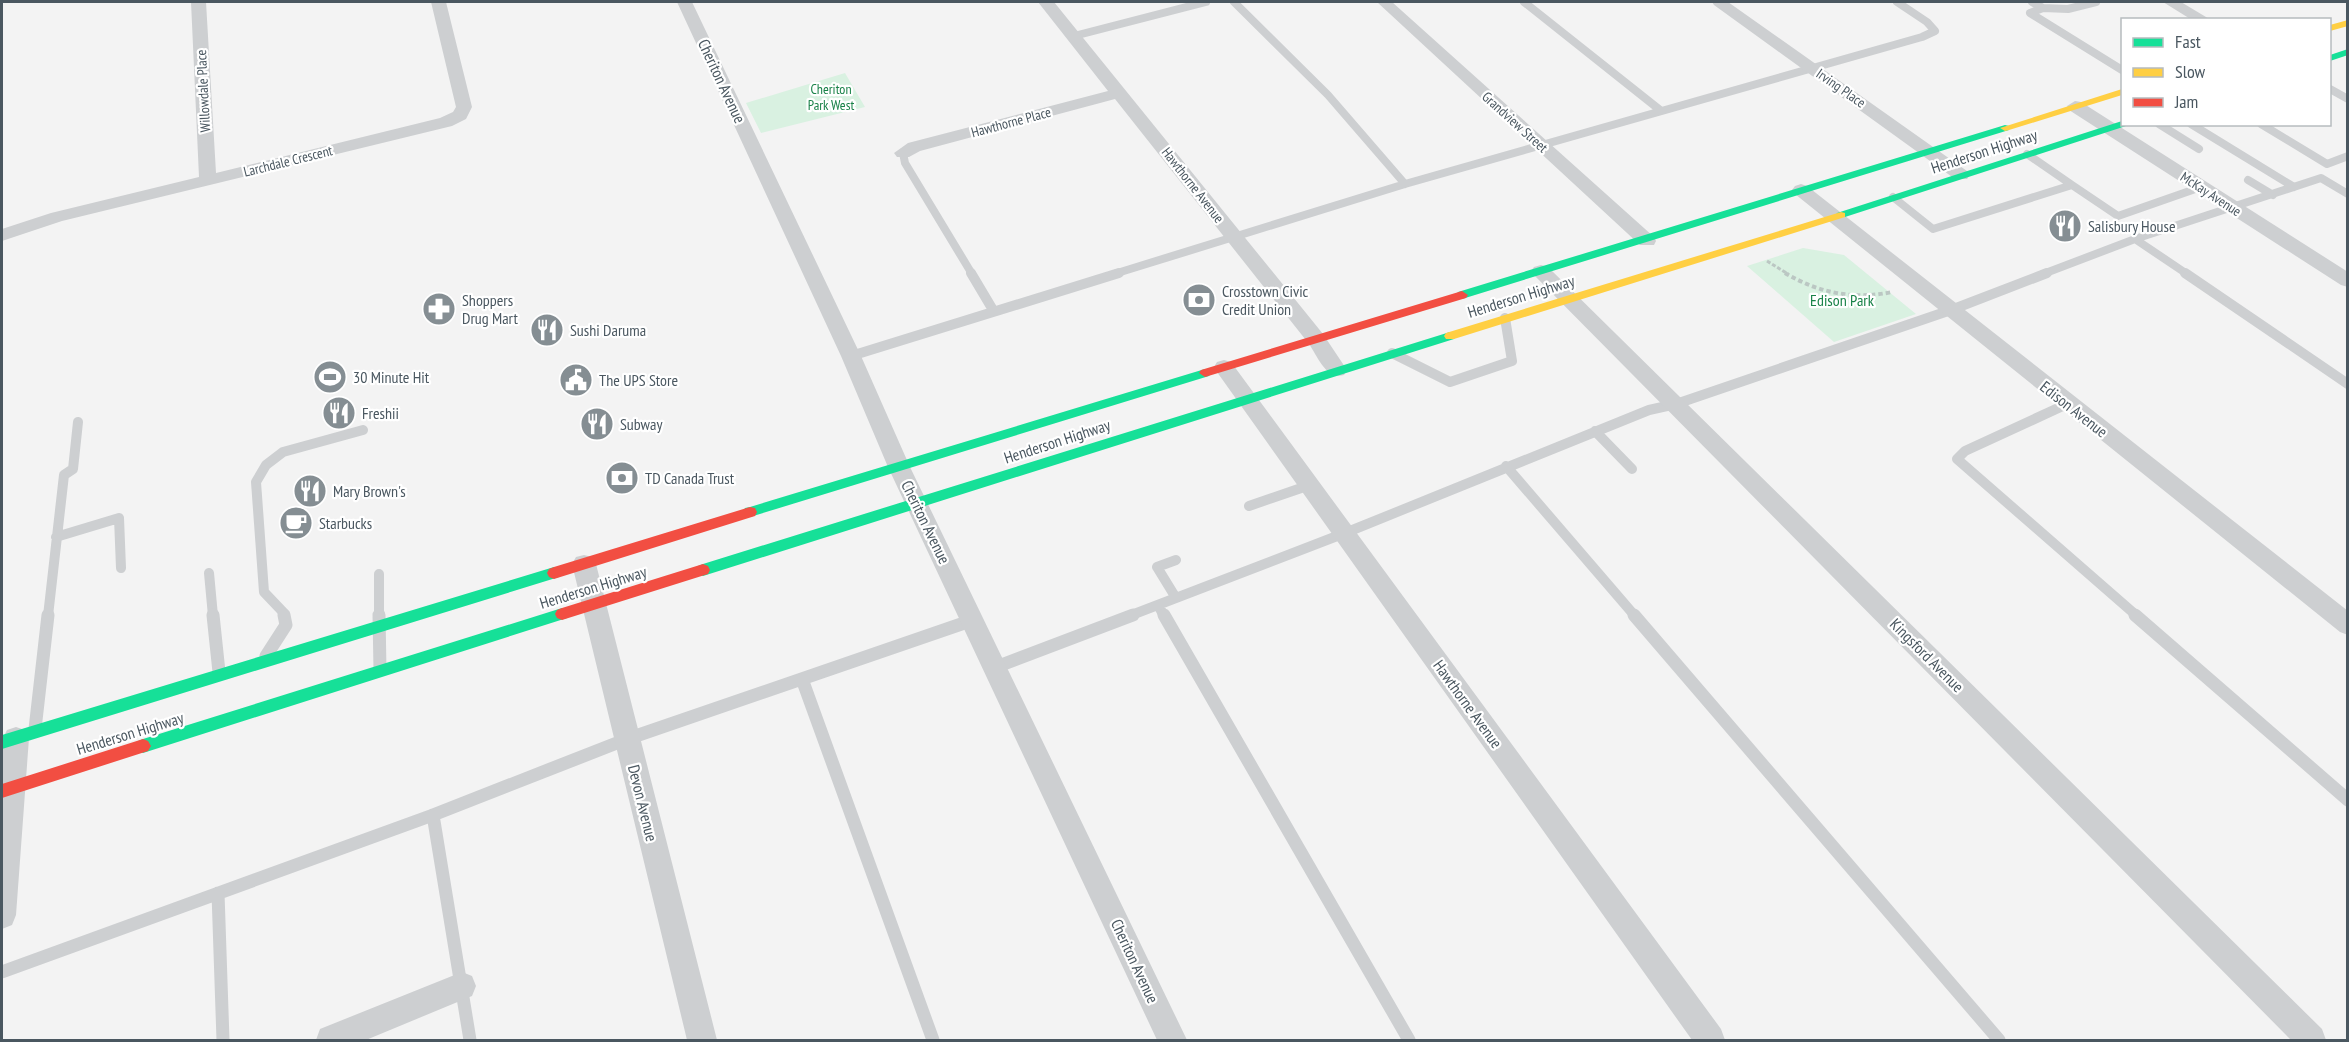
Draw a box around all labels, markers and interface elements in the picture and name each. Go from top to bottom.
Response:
legend [2121,18,2331,126]
text: Fast [2175,30,2201,53]
street label: Cheriton Avenue [694,36,750,126]
street label: Willowdale Place [192,49,214,133]
text: Slow [2175,60,2206,83]
street label: Irving Place [1813,64,1869,112]
park label: Cheriton Park West [808,80,854,114]
street label: Grandview Street [1478,88,1552,156]
text: Jam [2174,90,2198,113]
street label: Hawthorne Place [969,103,1053,141]
street label: Henderson Highway [1928,124,2040,178]
street label: Larchdale Crescent [242,141,334,181]
street label: Hawthorne Avenue [1158,144,1228,227]
street label: McKay Avenue [2177,168,2245,220]
restaurant icon: Salisbury House [2047,208,2083,244]
place label: Salisbury House [2088,216,2176,236]
street label: Henderson Highway [1465,270,1577,322]
place label: Crosstown Civic Credit Union [1222,281,1309,319]
bank icon: Crosstown Civic Credit Union [1181,282,1217,318]
place label: Shoppers Drug Mart [462,290,518,328]
park label: Edison Park [1810,290,1875,310]
pharmacy icon: Shoppers Drug Mart [421,291,457,327]
restaurant icon: Sushi Daruma [529,312,565,348]
place label: Sushi Daruma [570,320,646,340]
sports icon: 30 Minute Hit [312,359,348,395]
public building icon: The UPS Store [558,362,594,398]
place label: 30 Minute Hit [353,367,430,387]
place label: The UPS Store [599,370,678,390]
street label: Edison Avenue [2036,376,2112,442]
restaurant icon: Freshii [321,395,357,431]
place label: Freshii [362,403,399,423]
restaurant icon: Subway [579,406,615,442]
place label: Subway [620,414,662,434]
street label: Henderson Highway [1001,414,1113,468]
bank icon: TD Canada Trust [604,460,640,496]
place label: TD Canada Trust [645,468,735,488]
restaurant icon: Mary Brown's [292,473,328,509]
street label: Cheriton Avenue [897,477,955,567]
place label: Mary Brown's [333,481,406,501]
cafe icon: Starbucks [278,505,314,541]
place label: Starbucks [319,513,372,533]
street label: Henderson Highway [537,561,649,613]
street label: Kingsford Avenue [1886,614,1968,696]
street label: Hawthorne Avenue [1429,656,1507,752]
street label: Henderson Highway [74,707,186,759]
street label: Devon Avenue [624,763,662,843]
street label: Cheriton Avenue [1107,916,1163,1006]

